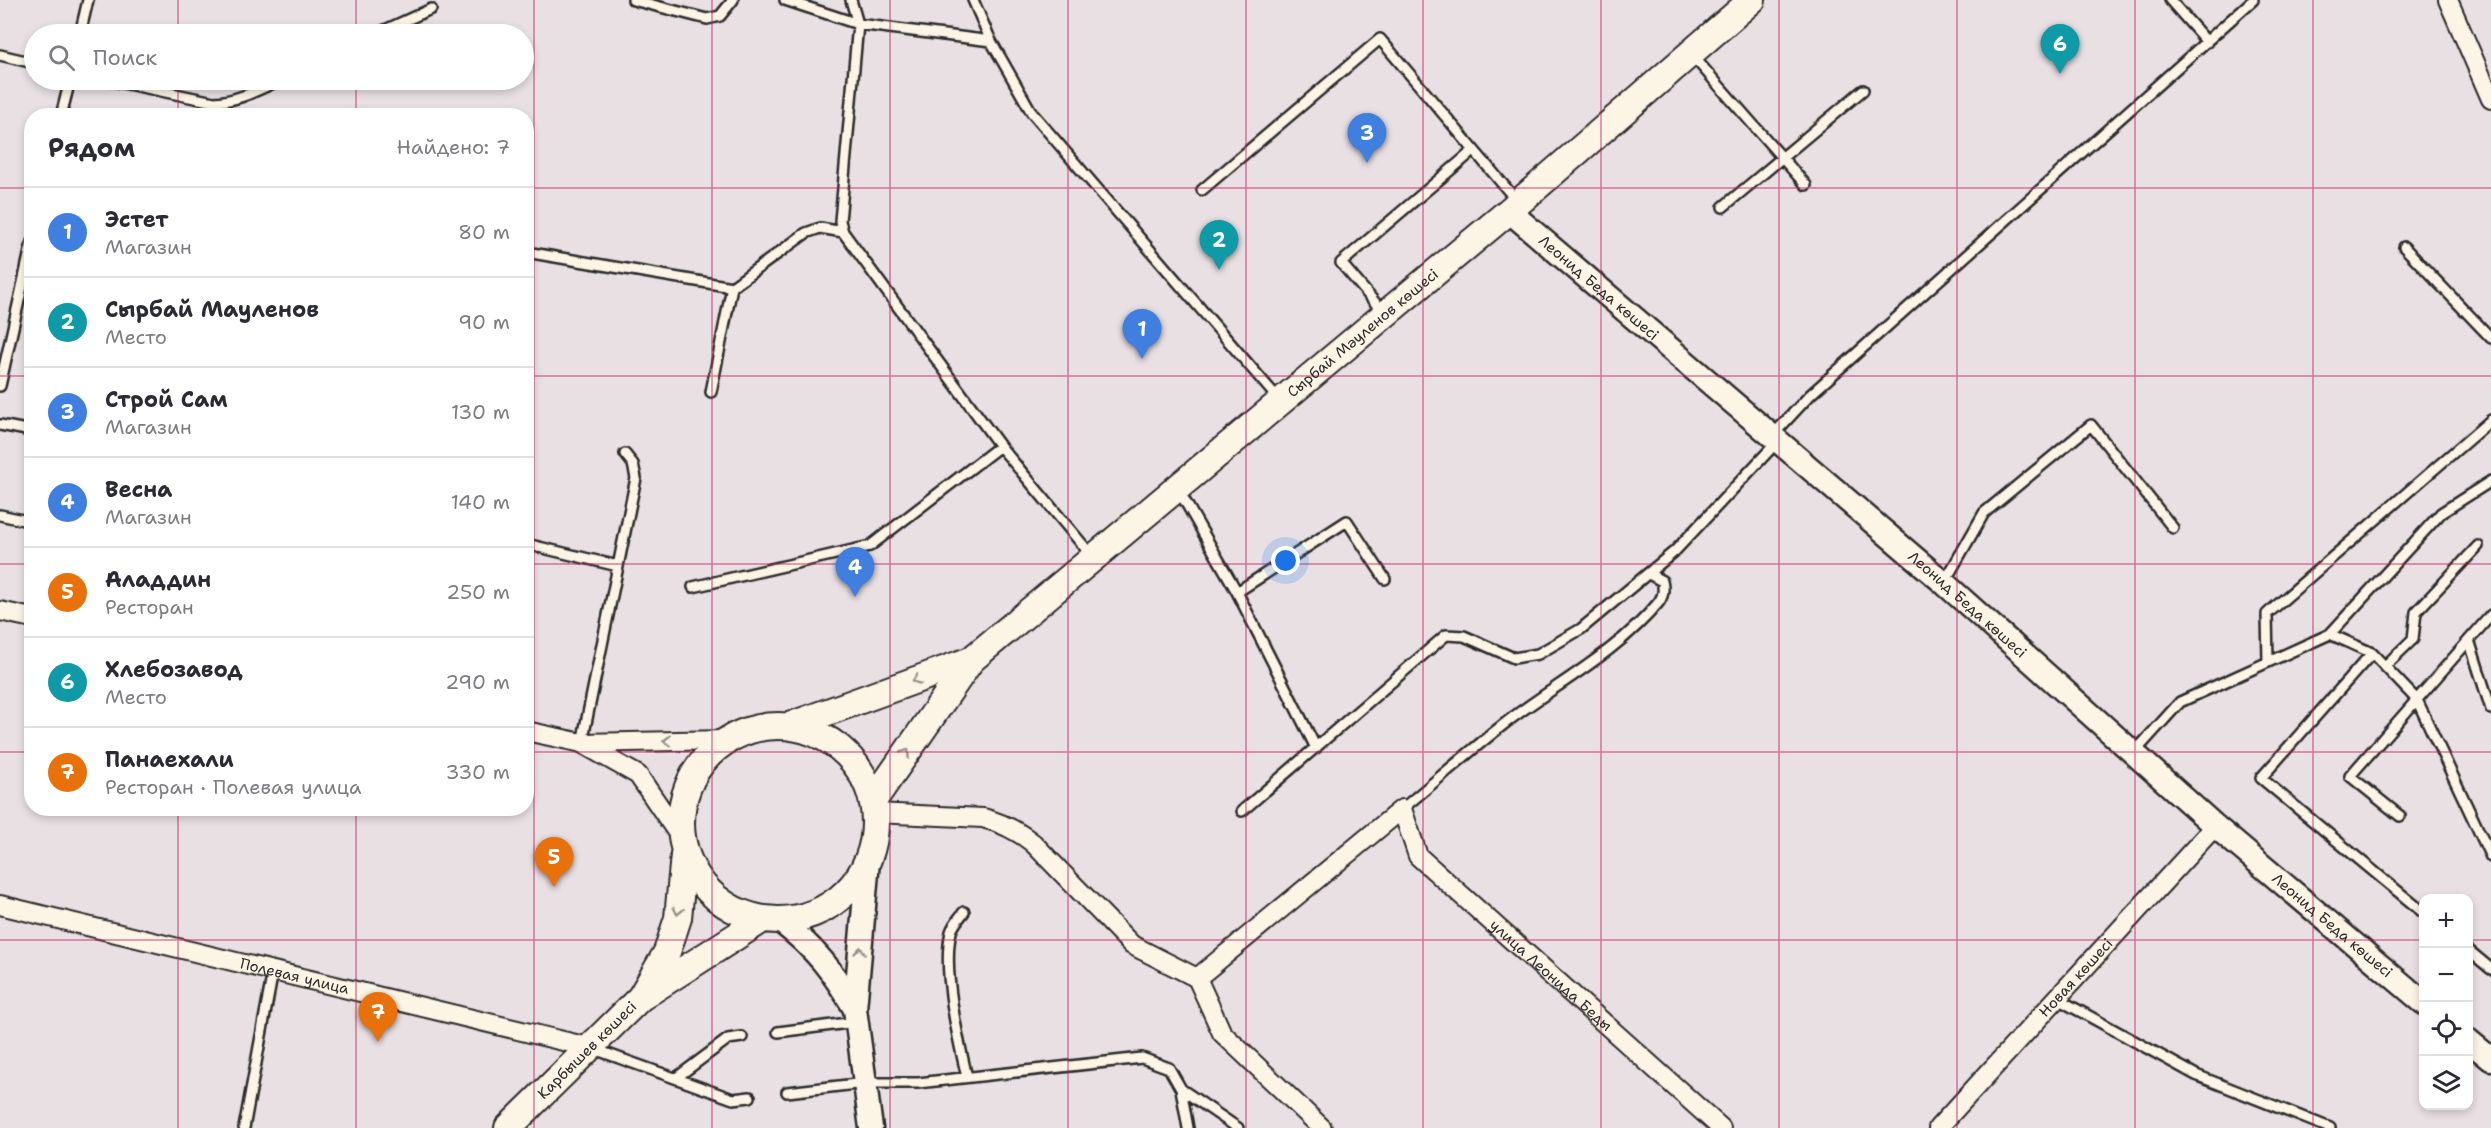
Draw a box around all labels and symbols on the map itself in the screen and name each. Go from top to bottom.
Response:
pin: 6 [2040,25,2080,74]
pin: 3 [1348,114,1386,163]
pin: 2 [1200,220,1238,270]
street label: Леонид Беда көшесі [1534,231,1663,345]
street label: Сырбай Мәуленов көшесі [1283,264,1443,402]
pin: 1 [1122,310,1162,359]
your location [1271,546,1300,575]
street label: Леонид Беда көшесі [1904,547,2031,662]
pin: 4 [836,548,874,597]
one-way arrow [911,673,922,685]
one-way arrow [662,735,671,748]
one-way arrow [899,748,910,759]
pin: 5 [534,838,574,887]
street label: Леонид Беда көшесі [2268,869,2397,982]
one-way arrow [672,906,685,916]
street label: улица Леонида Беды [1485,915,1616,1036]
street label: Новая көшесі [2035,934,2117,1021]
one-way arrow [853,947,866,956]
street label: Полевая улица [238,953,352,999]
pin: 7 [358,992,398,1042]
street label: Карбышев көшесі [533,997,641,1103]

